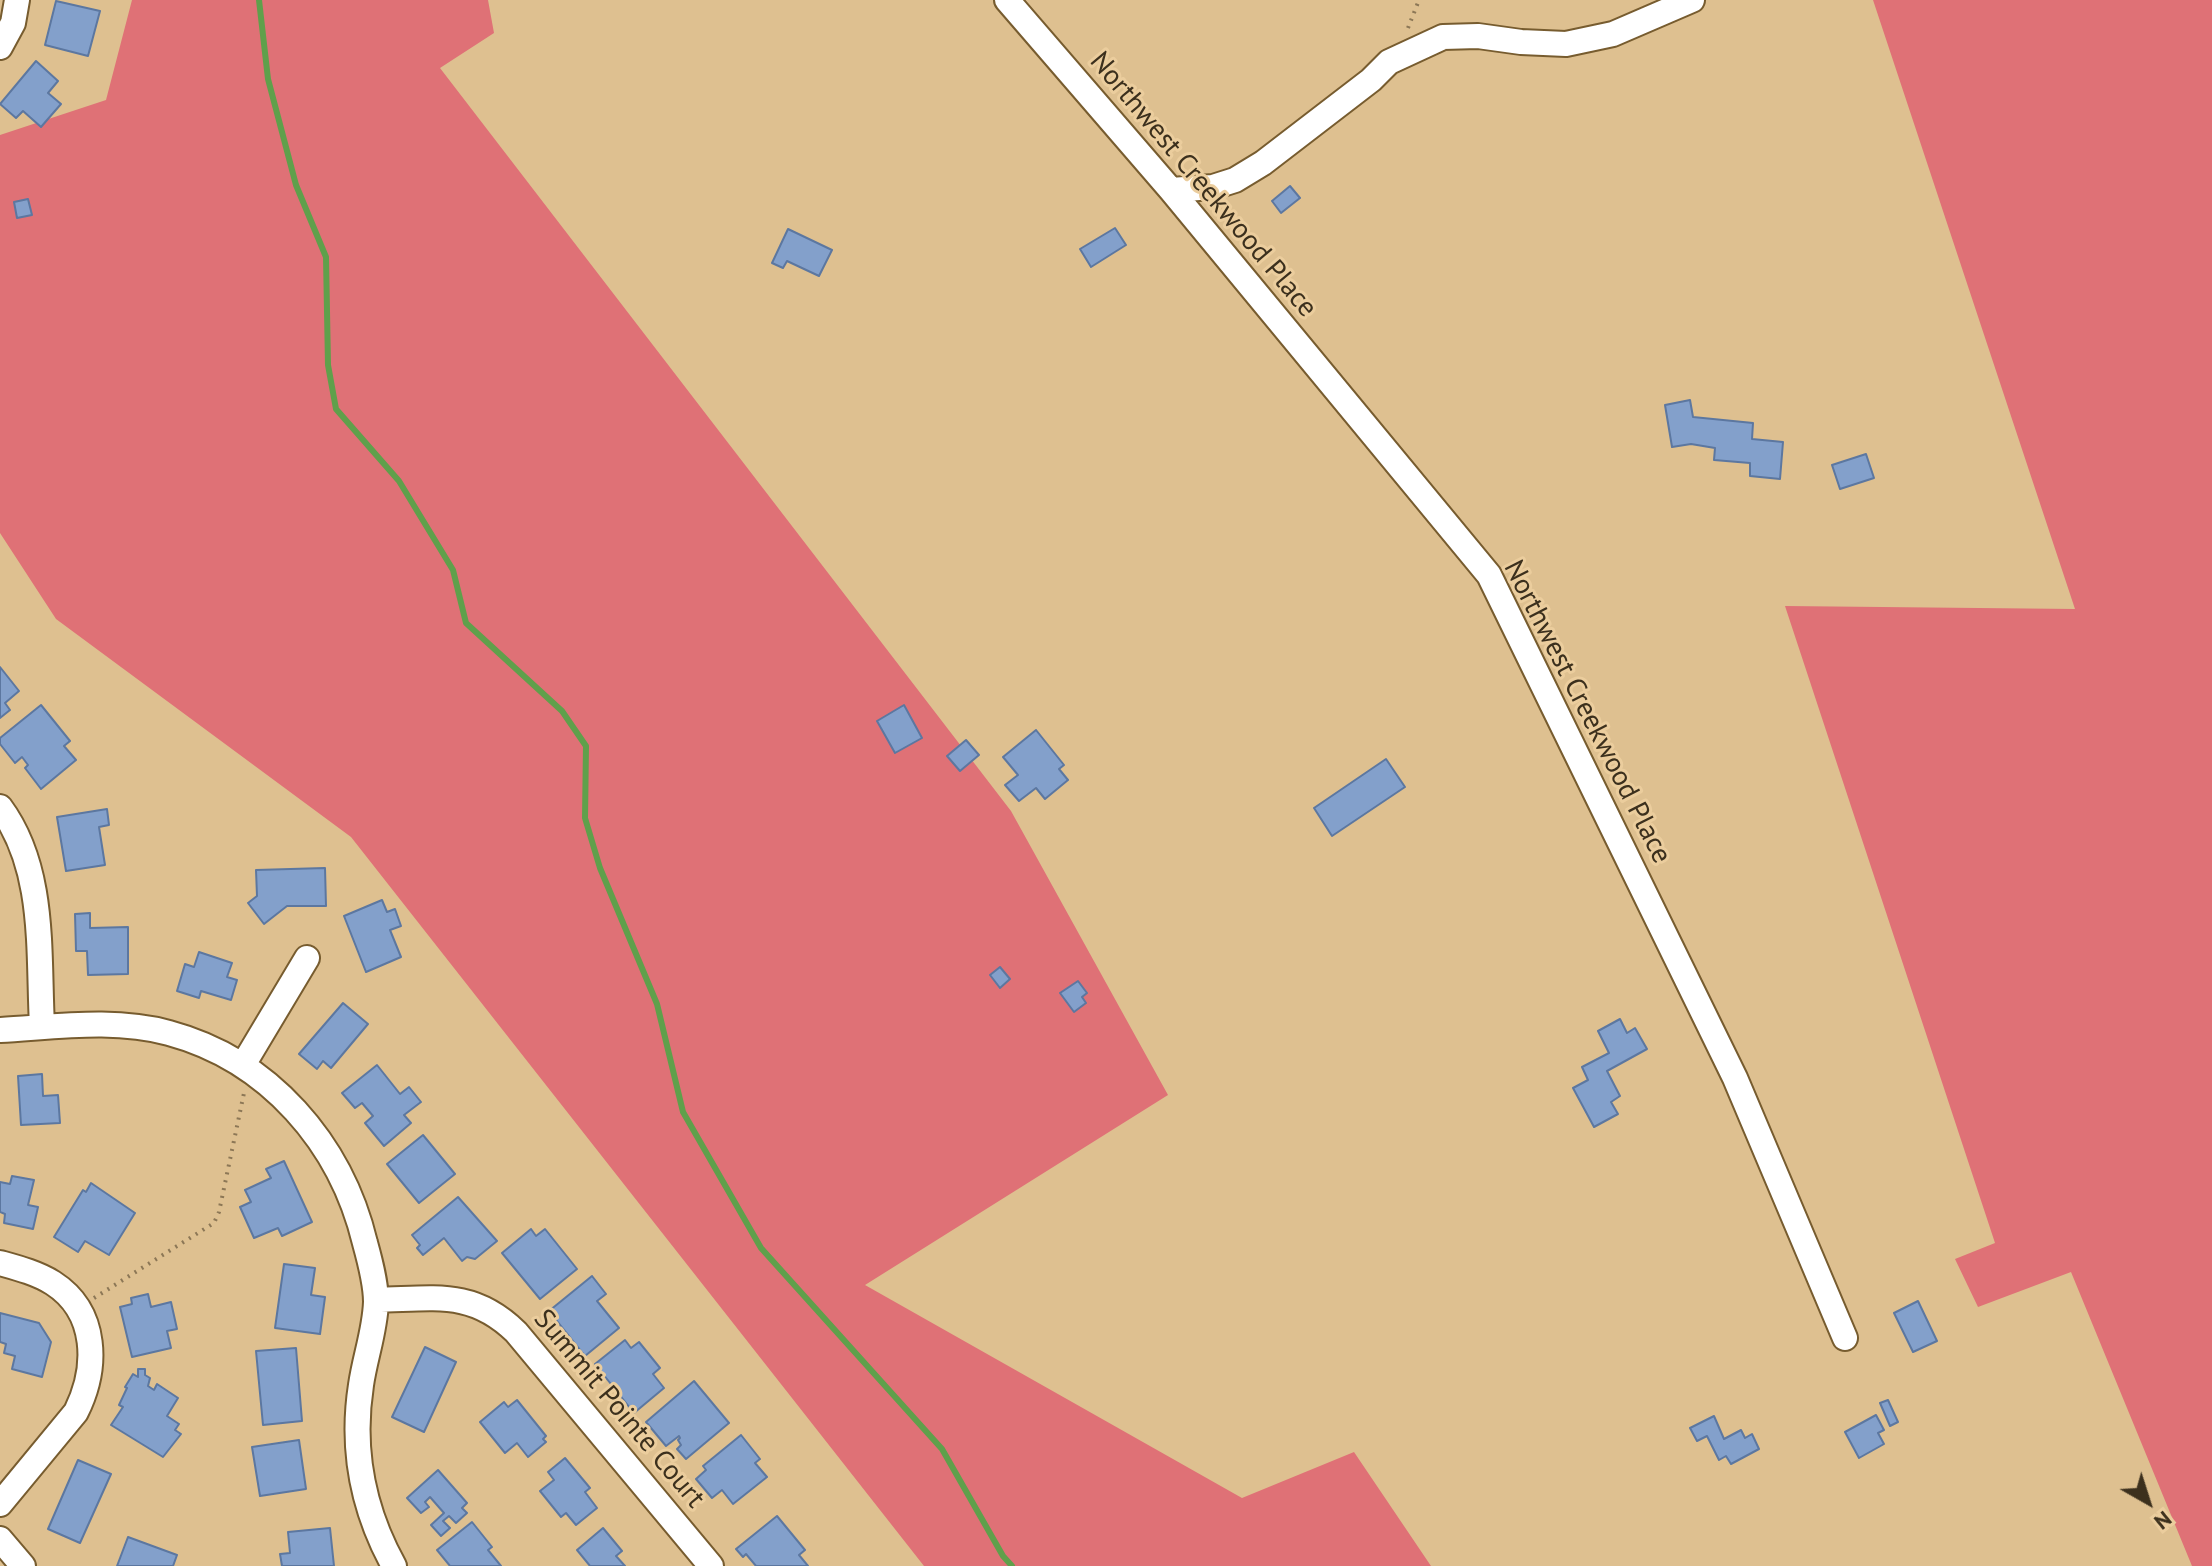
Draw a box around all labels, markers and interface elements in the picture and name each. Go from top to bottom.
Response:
street label: Northwest Creekwood Place [1082,46,1324,324]
street label: Northwest Creekwood Place [1496,555,1678,869]
street label: Summit Pointe Court [526,1303,712,1515]
north arrow [2108,1462,2188,1542]
text: N [2149,1505,2178,1536]

